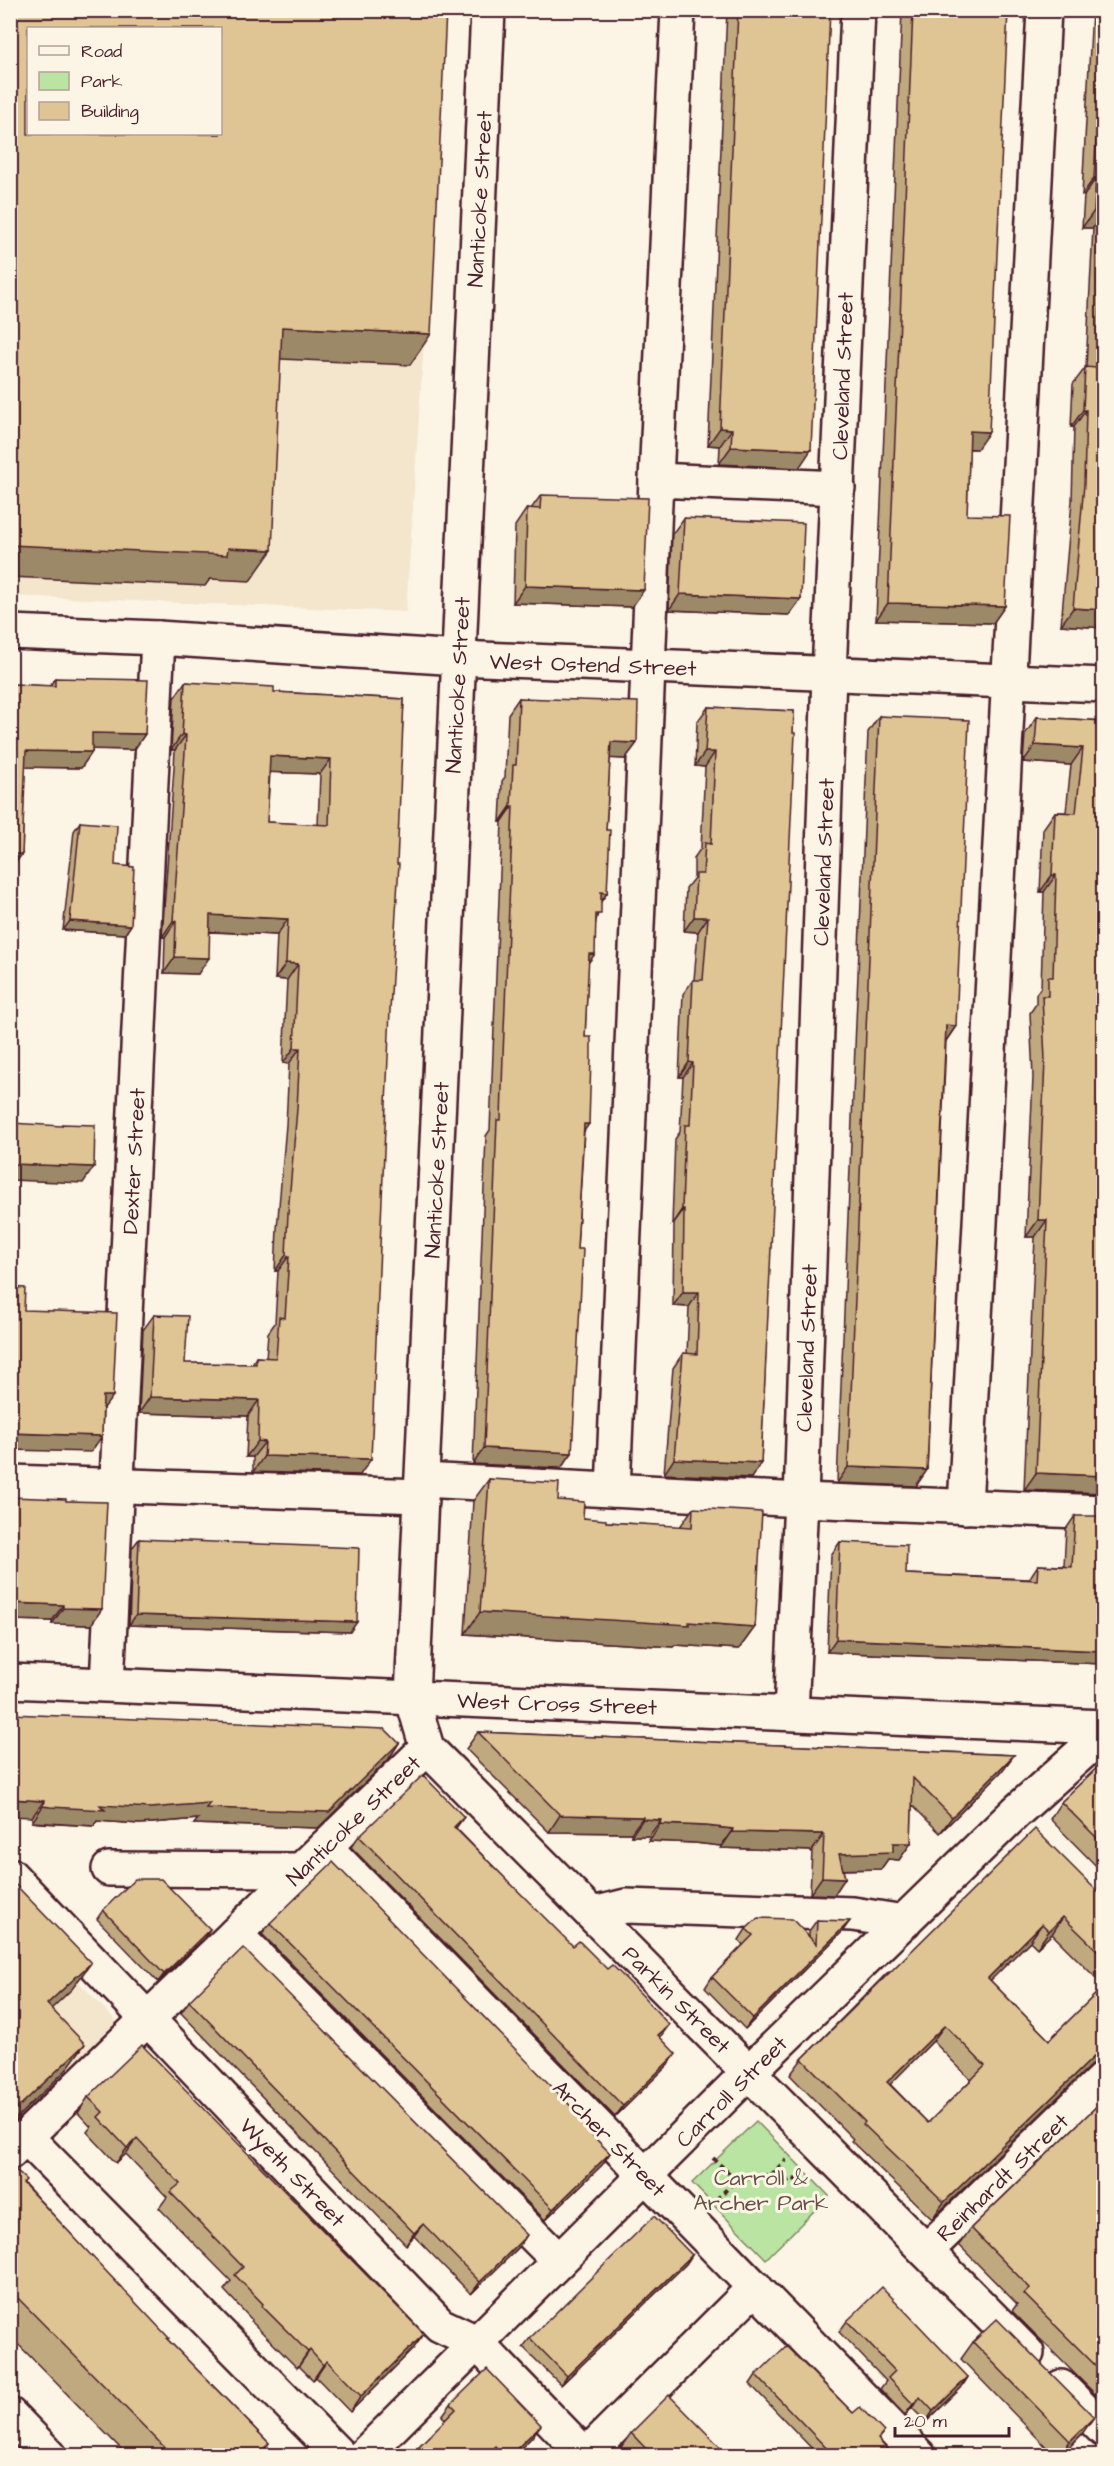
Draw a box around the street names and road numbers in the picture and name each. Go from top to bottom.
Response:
street label: Nanticoke Street [460,110,501,288]
street label: Cleveland Street [825,292,862,460]
street label: Nanticoke Street [438,596,479,774]
street label: West Ostend Street [489,646,697,685]
street label: Cleveland Street [806,778,843,946]
street label: Nanticoke Street [417,1081,458,1259]
street label: Dexter Street [115,1087,154,1235]
street label: Cleveland Street [789,1264,826,1432]
street label: West Cross Street [456,1686,658,1723]
street label: Nanticoke Street [280,1749,428,1894]
street label: Parkin Street [615,1939,737,2061]
street label: Carroll Street [669,2029,795,2155]
street label: Archer Street [545,2074,673,2204]
street label: Reinhardt Street [930,2107,1076,2249]
street label: Wyeth Street [231,2112,352,2235]

